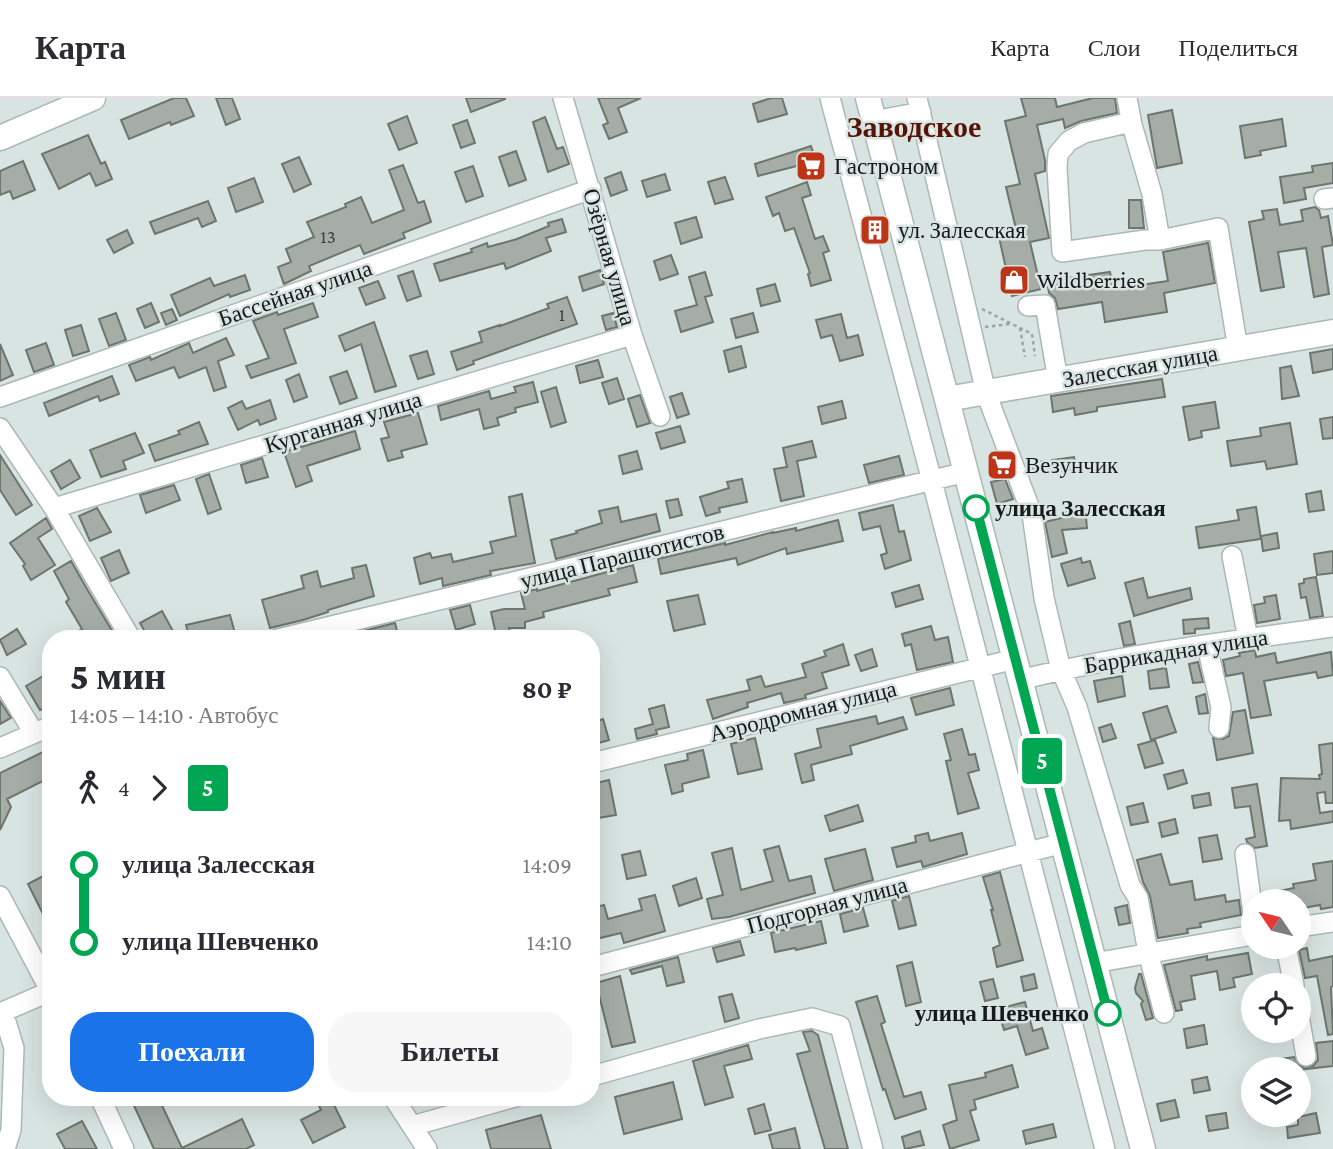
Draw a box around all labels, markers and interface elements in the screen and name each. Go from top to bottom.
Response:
text: Карта [35,29,126,66]
text: Карта [990,34,1050,61]
text: Слои [1088,34,1141,61]
text: Поделиться [1179,34,1298,61]
district label: Заводское [847,110,981,143]
supermarket icon: Гастроном [794,149,828,183]
place label: Гастроном [834,153,939,179]
street label: Озёрная улица [578,185,642,329]
building icon: ул. Залесская [858,213,892,247]
place label: ул. Залесская [898,217,1026,243]
house number: 13 [320,226,336,247]
street label: Бассейная улица [215,255,375,331]
shop icon: Wildberries [997,263,1031,297]
place label: Wildberries [1037,267,1145,293]
house number: 1 [559,304,565,325]
street label: Залесская улица [1060,340,1220,392]
street label: Курганная улица [261,386,425,458]
supermarket icon: Везунчик [985,448,1019,482]
place label: Везунчик [1025,452,1119,478]
marker: улица Залесская [963,495,989,521]
place label: улица Залесская [995,495,1166,521]
street label: улица Парашютистов [518,518,727,594]
street label: Баррикадная улица [1082,624,1270,678]
text: 5 мин [70,655,166,697]
text: 80 ₽ [522,675,572,704]
street label: Аэродромная улица [707,675,899,747]
text: 14:05 – 14:10 · Автобус [70,702,278,728]
line badge: 5 [1019,738,1065,784]
text: 5 [1036,747,1048,774]
icon: walk [70,769,108,807]
icon: forward [140,769,178,807]
text: 5 [202,774,214,801]
text: 4 [118,775,130,801]
text: улица Залесская [122,850,315,879]
text: 14:09 [523,852,572,878]
street label: Подгорная улица [744,871,910,939]
north arrow [1241,889,1311,959]
map controls [1241,889,1311,1127]
text: улица Шевченко [122,927,319,956]
text: 14:10 [527,929,572,955]
button: locate [1241,973,1311,1043]
place label: улица Шевченко [915,1000,1089,1026]
marker: улица Шевченко [1095,1000,1121,1026]
button: Поехали [70,1012,314,1092]
button: Билеты [328,1012,572,1092]
button: layers [1241,1057,1311,1127]

